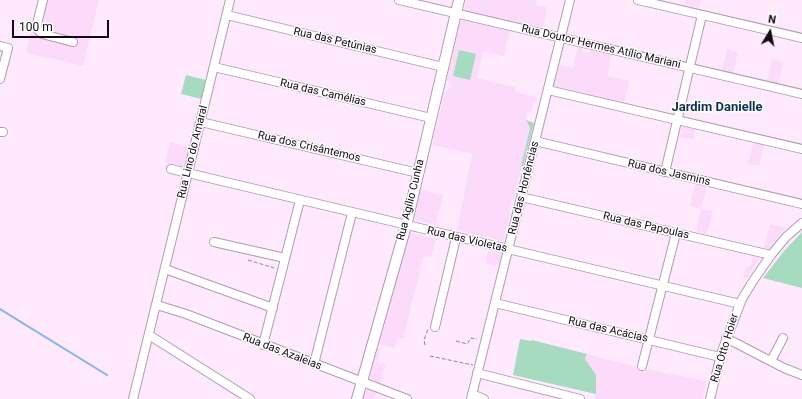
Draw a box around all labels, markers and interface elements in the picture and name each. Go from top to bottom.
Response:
scale bar [14,12,111,38]
north arrow [750,12,790,52]
text: N [767,13,777,27]
text: 100 m [19,20,53,34]
street label: Rua Doutor Hermes Atílio Mariani [520,22,682,72]
street label: Rua das Petúnias [292,25,378,57]
street label: Rua das Camélias [279,77,367,109]
district label: Jardim Danielle [671,100,763,116]
street label: Rua Lino do Amaral [175,104,211,200]
street label: Rua dos Crisântemos [256,129,362,165]
street label: Rua das Hortências [506,140,542,236]
street label: Rua dos Jasmins [626,157,712,189]
street label: Rua Agílio Cunha [395,158,427,242]
street label: Rua das Papoulas [602,210,690,242]
street label: Rua das Violetas [426,224,508,256]
street label: Rua Otto Hoier [708,312,742,384]
street label: Rua das Acácias [567,314,649,346]
street label: Rua das Azaleias [241,331,323,373]

